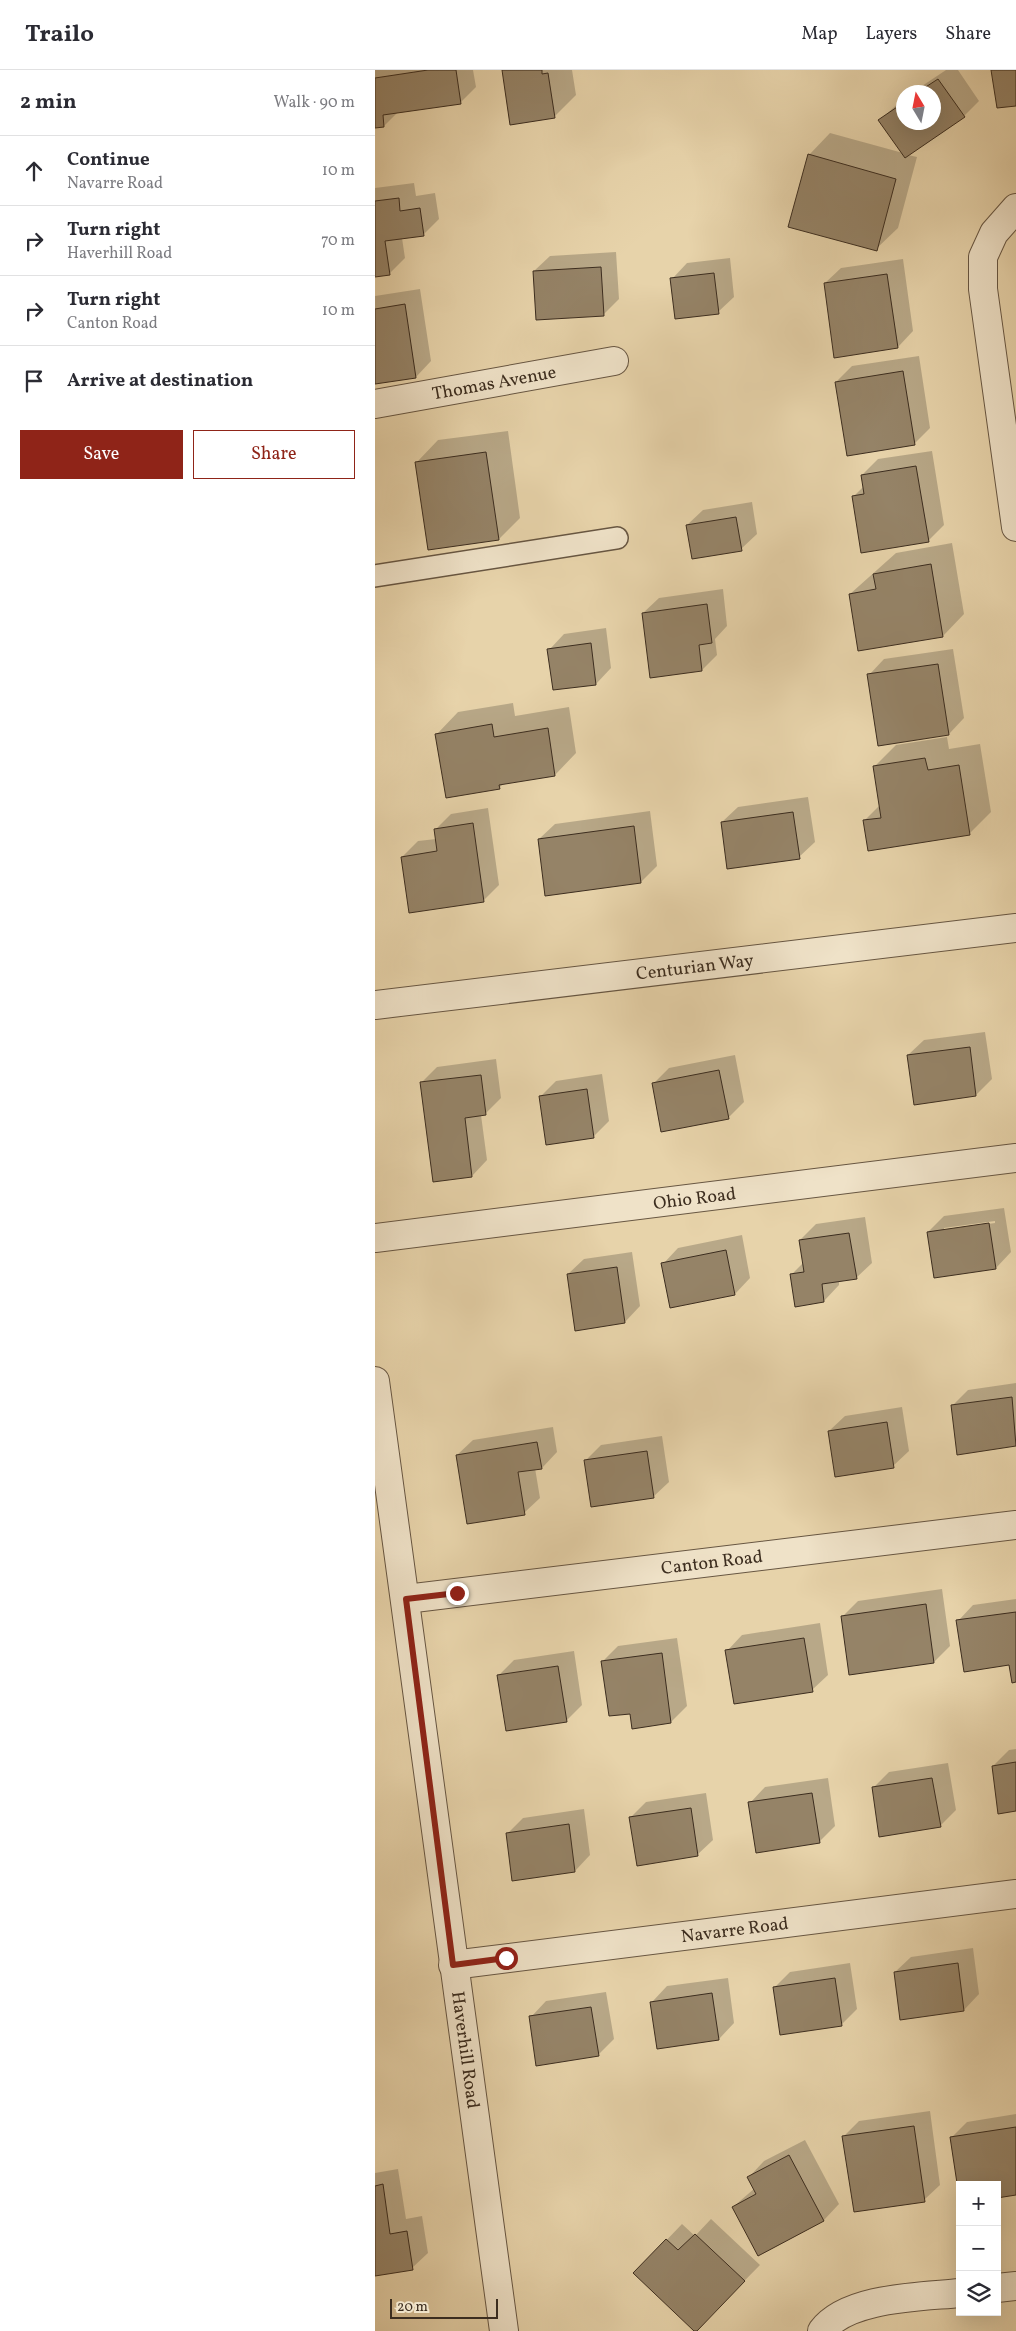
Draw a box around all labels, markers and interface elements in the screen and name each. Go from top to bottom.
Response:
text: Trailo [25,18,94,52]
text: Map [801,22,837,47]
text: Layers [865,22,917,47]
text: Share [945,22,991,47]
north arrow [896,85,941,130]
text: 2 min [20,88,77,117]
text: Walk · 90 m [273,92,355,114]
text: Continue [67,147,150,173]
icon: ahead [20,157,48,185]
text: 10 m [322,160,355,182]
text: Navarre Road [67,173,163,195]
text: Turn right [67,217,160,243]
icon: right [20,227,48,255]
text: 70 m [321,230,355,252]
text: Haverhill Road [67,243,172,265]
text: Turn right [67,287,160,313]
icon: right [20,297,48,325]
text: 10 m [322,300,355,322]
text: Canton Road [67,313,158,335]
street label: Thomas Avenue [430,361,558,407]
icon: arrive [20,367,48,395]
text: Arrive at destination [67,368,253,394]
button: Save [20,430,183,479]
button: Share [193,430,355,479]
street label: Centurian Way [635,949,755,988]
street label: Ohio Road [652,1182,738,1217]
street label: Canton Road [660,1545,764,1582]
route end [446,1582,469,1605]
street label: Navarre Road [680,1912,790,1950]
route start [495,1947,518,1970]
street label: Haverhill Road [444,1990,485,2111]
map controls [956,2181,1001,2316]
button: + [956,2181,1001,2226]
button: − [956,2226,1001,2271]
button: layers [956,2271,1001,2316]
scale bar [390,2296,497,2319]
text: 20 m [397,2298,428,2317]

